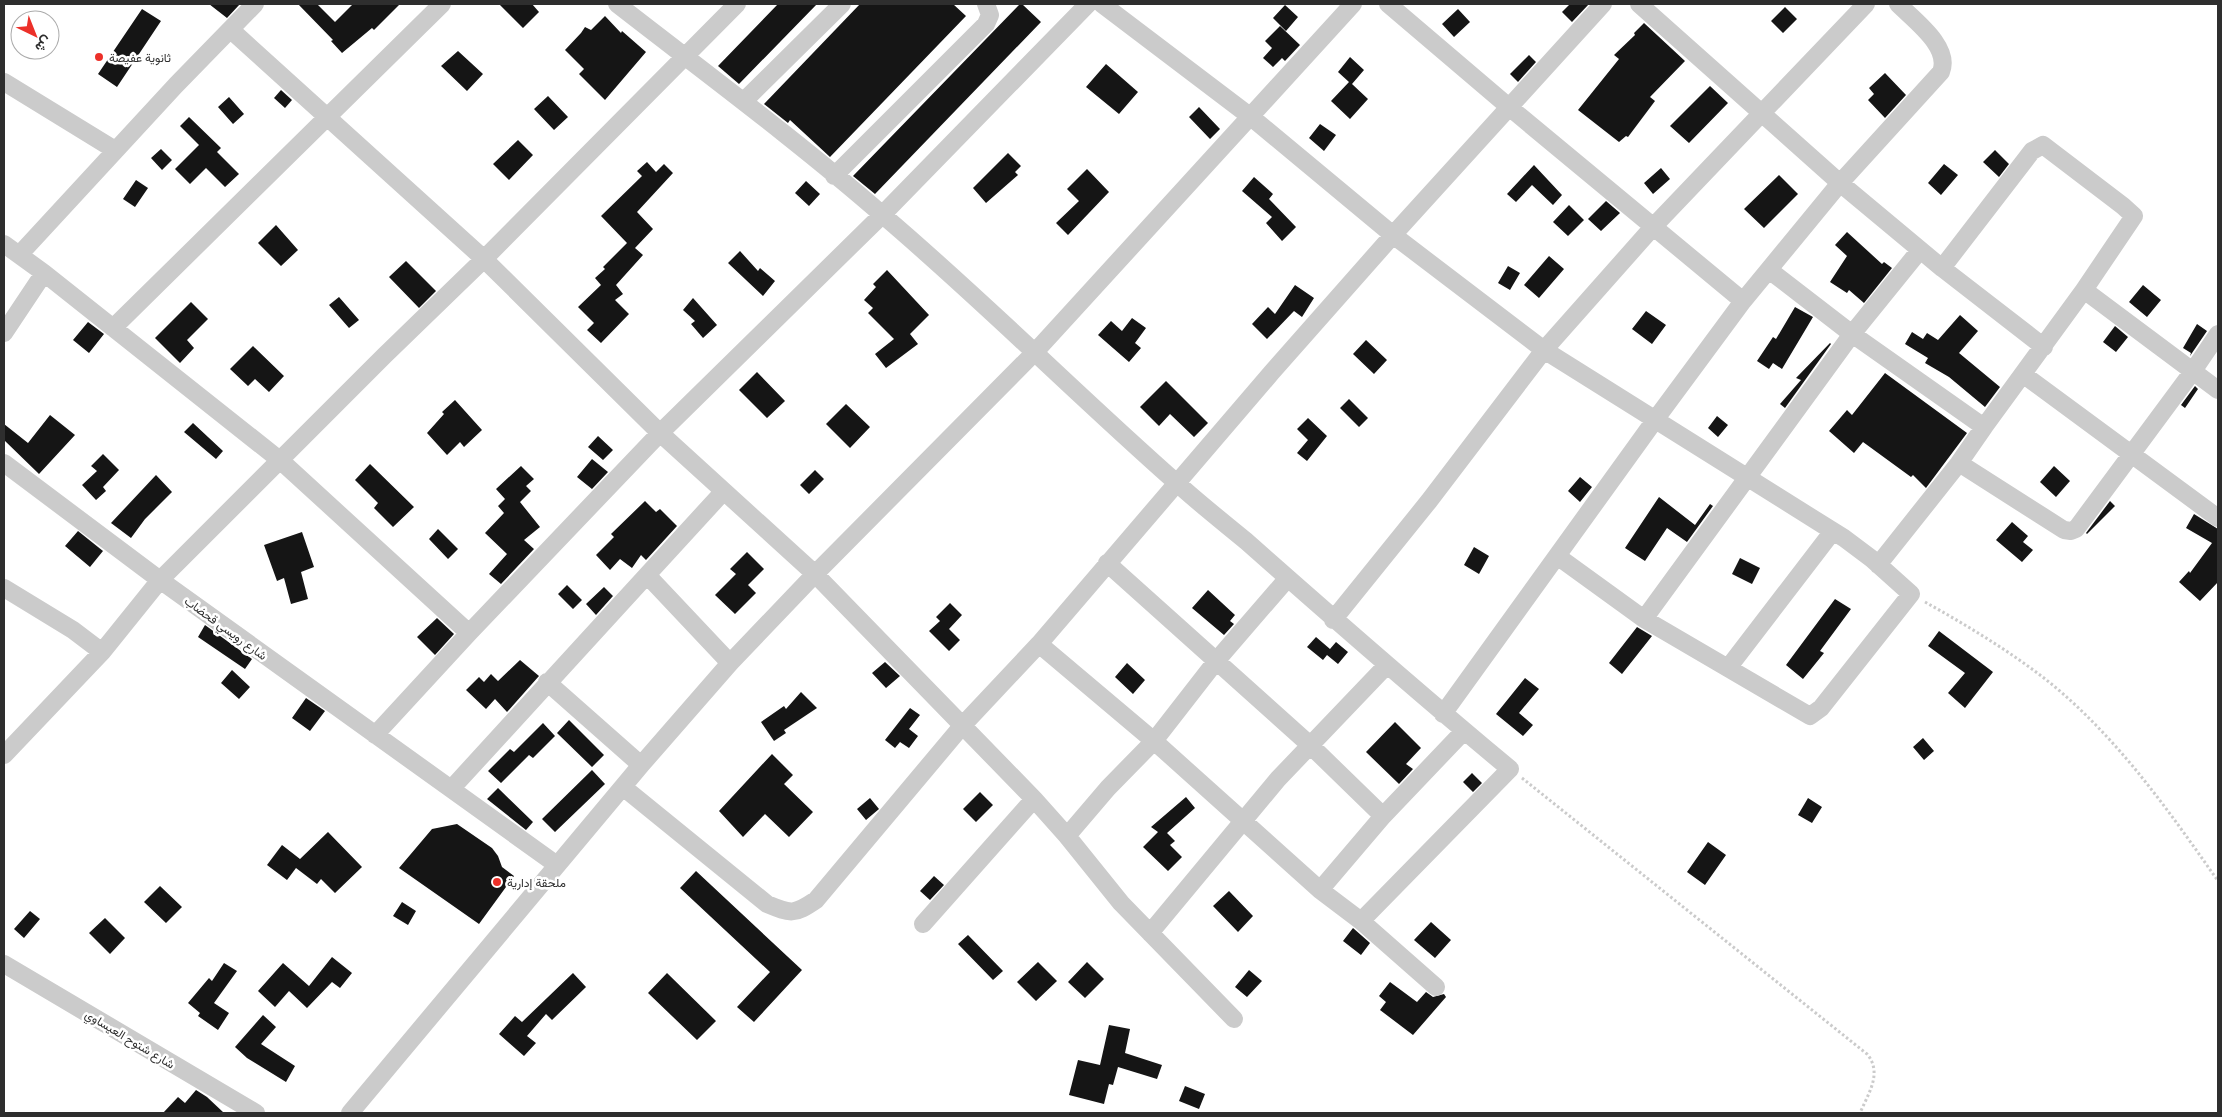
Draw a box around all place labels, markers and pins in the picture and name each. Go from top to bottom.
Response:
place label: ثانوية عفيصة [109,50,171,66]
marker: ثانوية عفيصة [93,51,105,63]
place label: ملحقة إدارية [507,875,566,891]
marker: ملحقة إدارية [491,876,503,888]

